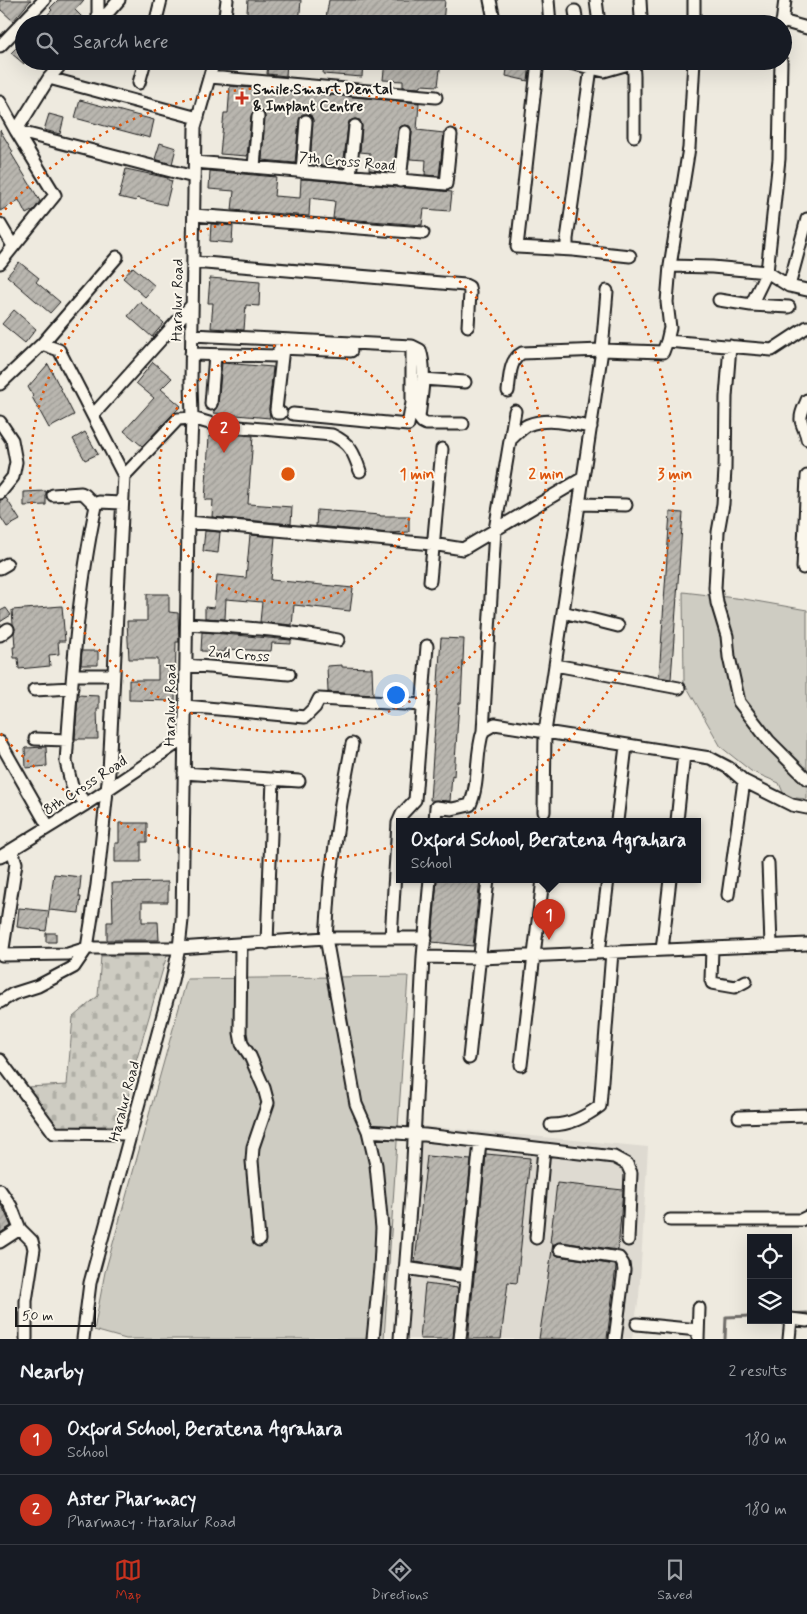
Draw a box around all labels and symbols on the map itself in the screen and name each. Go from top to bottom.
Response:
place label: Smile Smart Dental & Implant Centre [253,80,393,117]
marker: Smile Smart Dental & Implant Centre [235,91,249,105]
street label: 7th Cross Road [298,148,396,176]
street label: Haralur Road [167,259,189,342]
pin: 2 [208,412,240,453]
centre of rings [279,465,297,483]
text: 1 min [400,465,434,485]
text: 2 min [528,465,564,485]
text: 3 min [658,465,692,485]
street label: 2nd Cross [207,642,271,668]
street label: Haralur Road [160,664,182,747]
your location [383,682,409,708]
street label: 8th Cross Road [40,751,131,820]
pin: 1 [533,899,565,940]
street label: Haralur Road [105,1059,145,1144]
scale bar [15,1304,96,1327]

